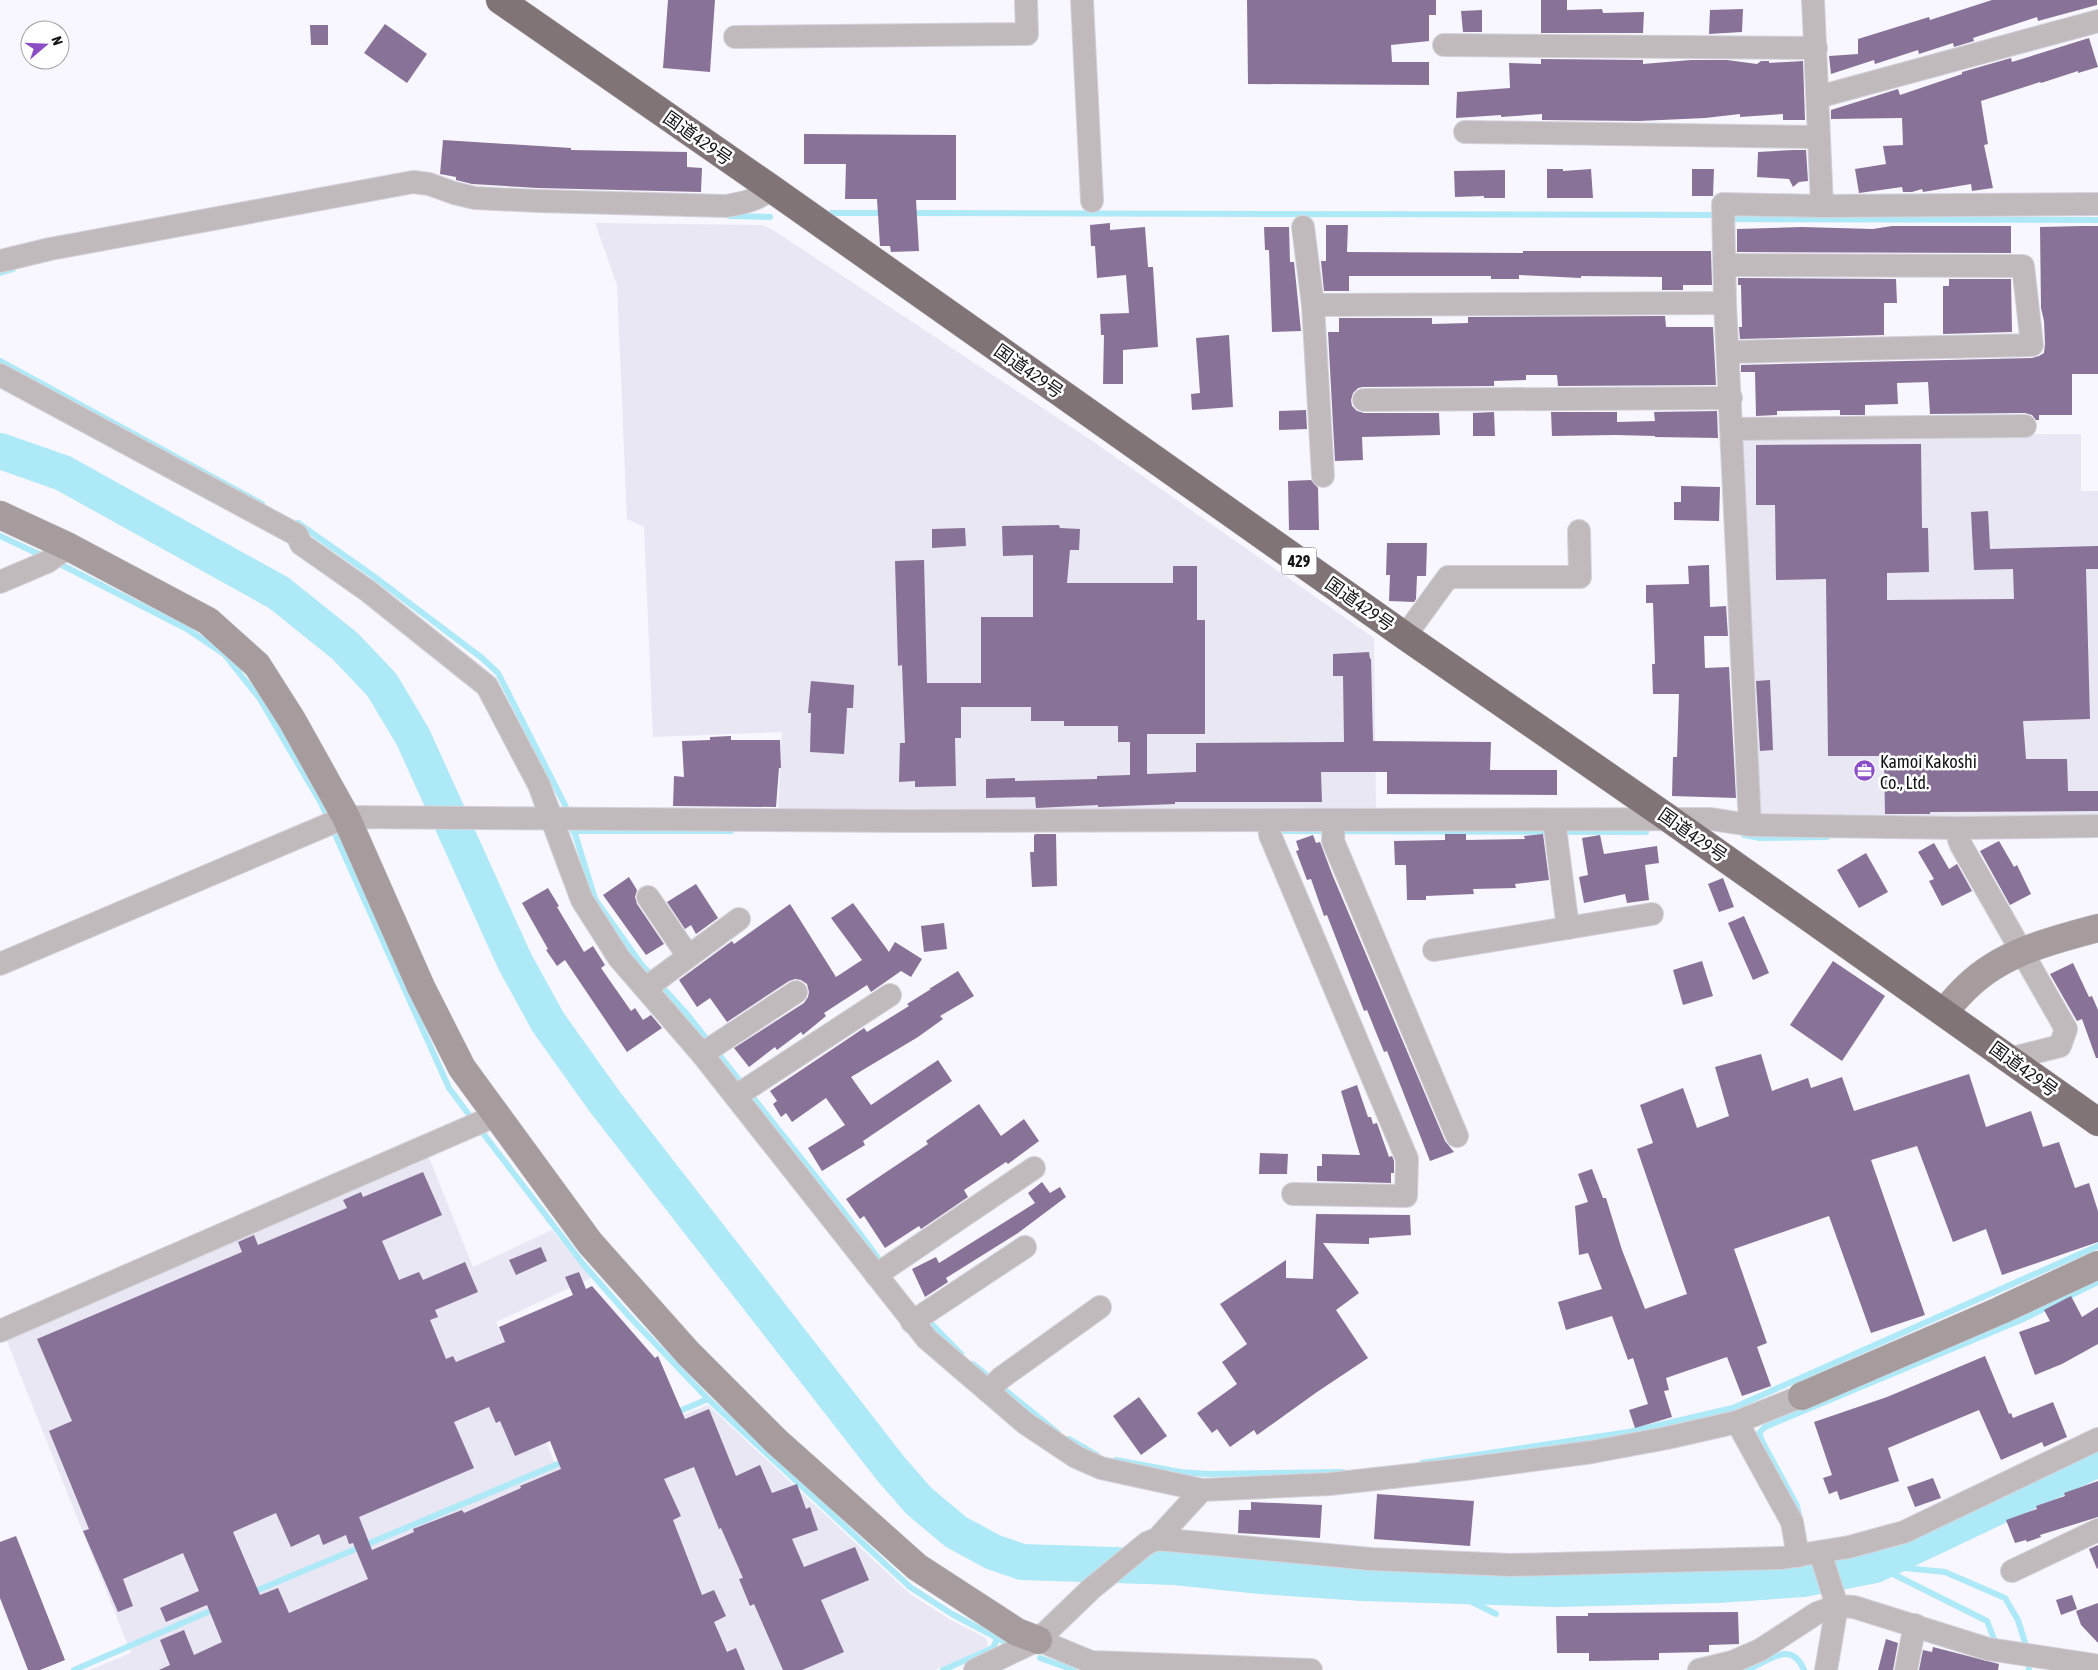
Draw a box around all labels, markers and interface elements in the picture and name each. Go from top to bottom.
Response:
north arrow [20,20,70,70]
text: N [48,34,66,47]
street label: 国道429号 [659,107,737,169]
street label: 国道429号 [990,340,1068,402]
road number: 429 [1282,548,1316,574]
street label: 国道429号 [1321,573,1399,635]
place label: Kamoi Kakoshi Co., Ltd. [1880,751,1977,793]
office icon: Kamoi Kakoshi Co., Ltd. [1852,759,1876,783]
street label: 国道429号 [1654,804,1732,866]
street label: 国道429号 [1986,1037,2062,1101]

